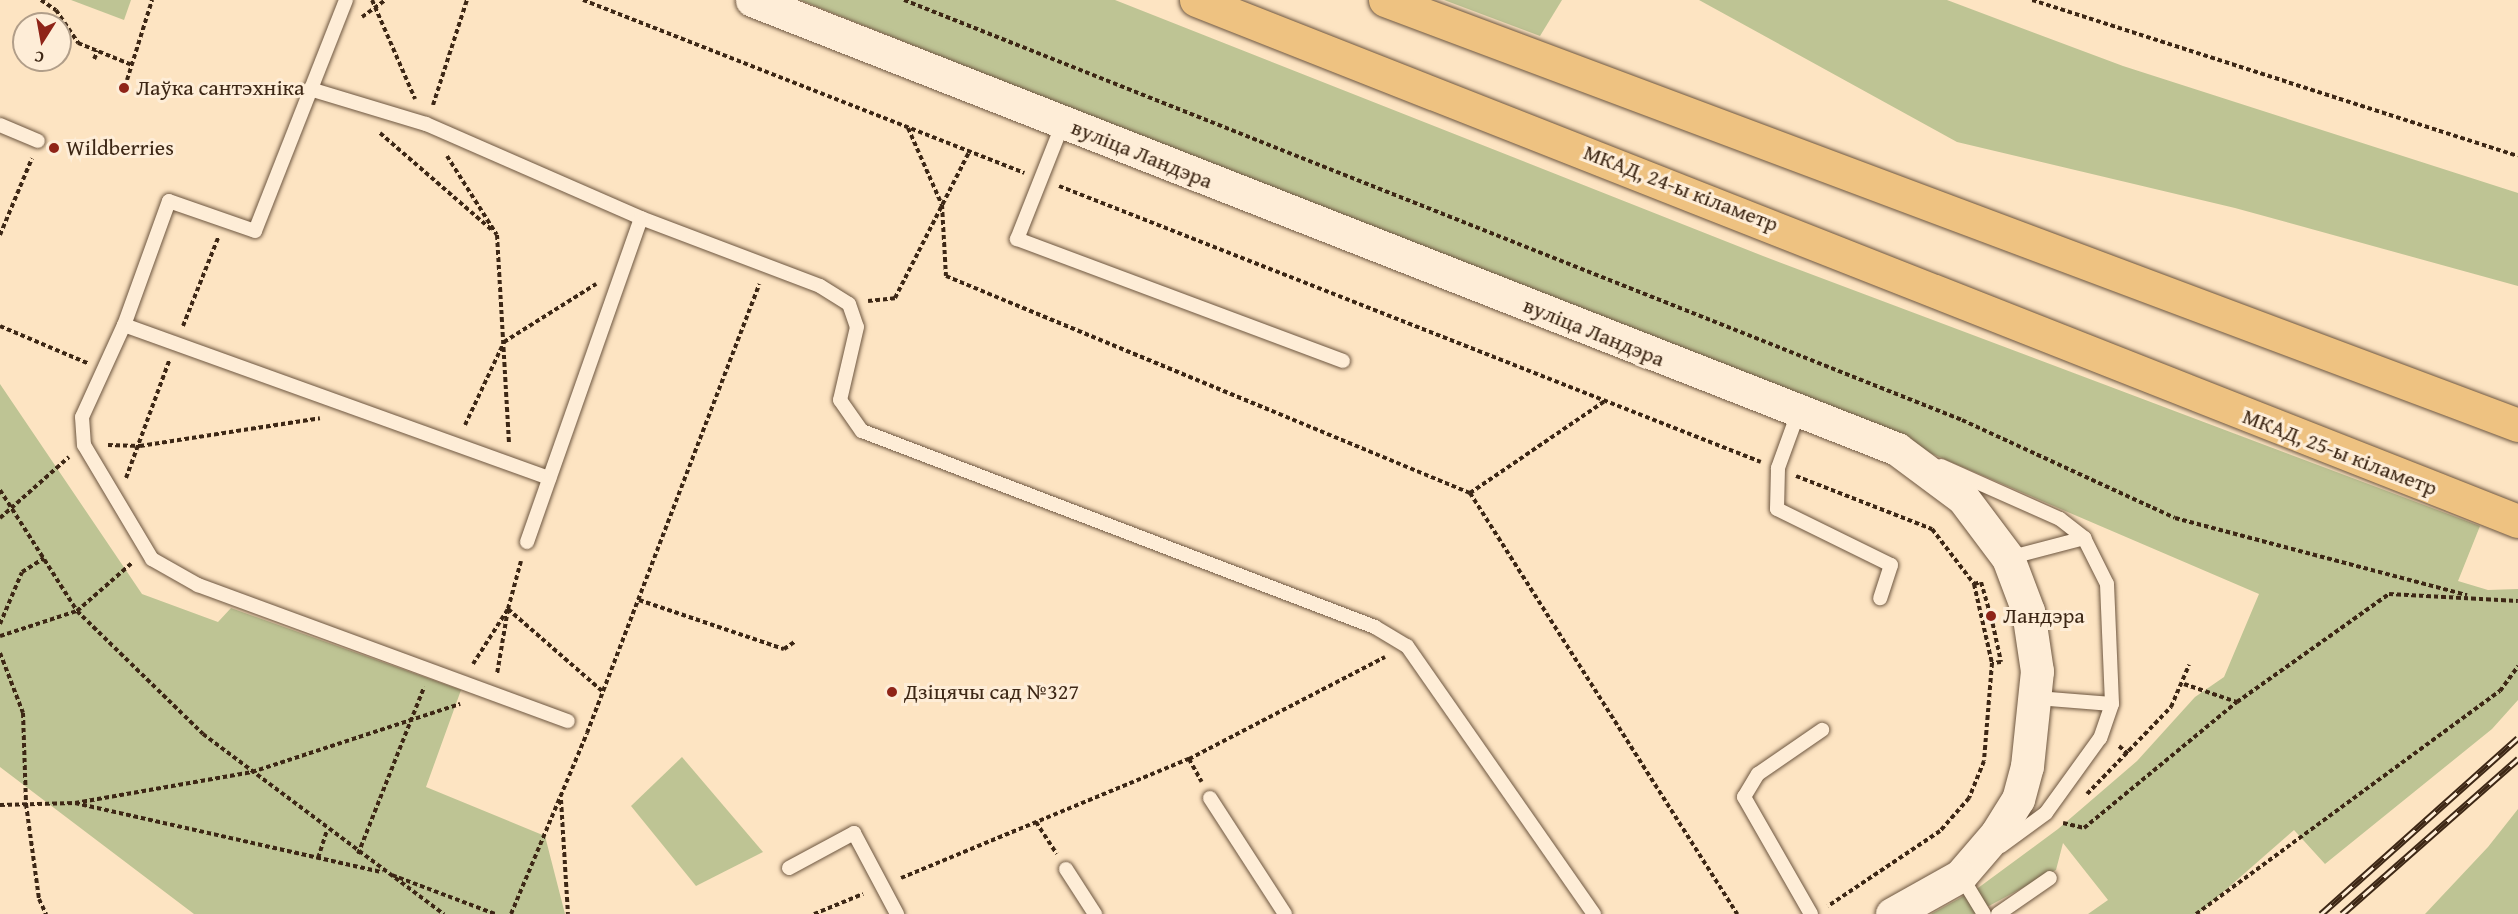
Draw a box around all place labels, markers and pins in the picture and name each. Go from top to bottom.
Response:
place label: Лаўка сантэхніка [136,75,305,101]
marker: Лаўка сантэхніка [117,81,131,95]
place label: Wildberries [66,135,174,161]
marker: Wildberries [47,141,61,155]
place label: Ландэра [2003,603,2085,629]
marker: Ландэра [1984,609,1998,623]
place label: Дзіцячы сад №327 [904,679,1079,705]
marker: Дзіцячы сад №327 [885,685,899,699]

